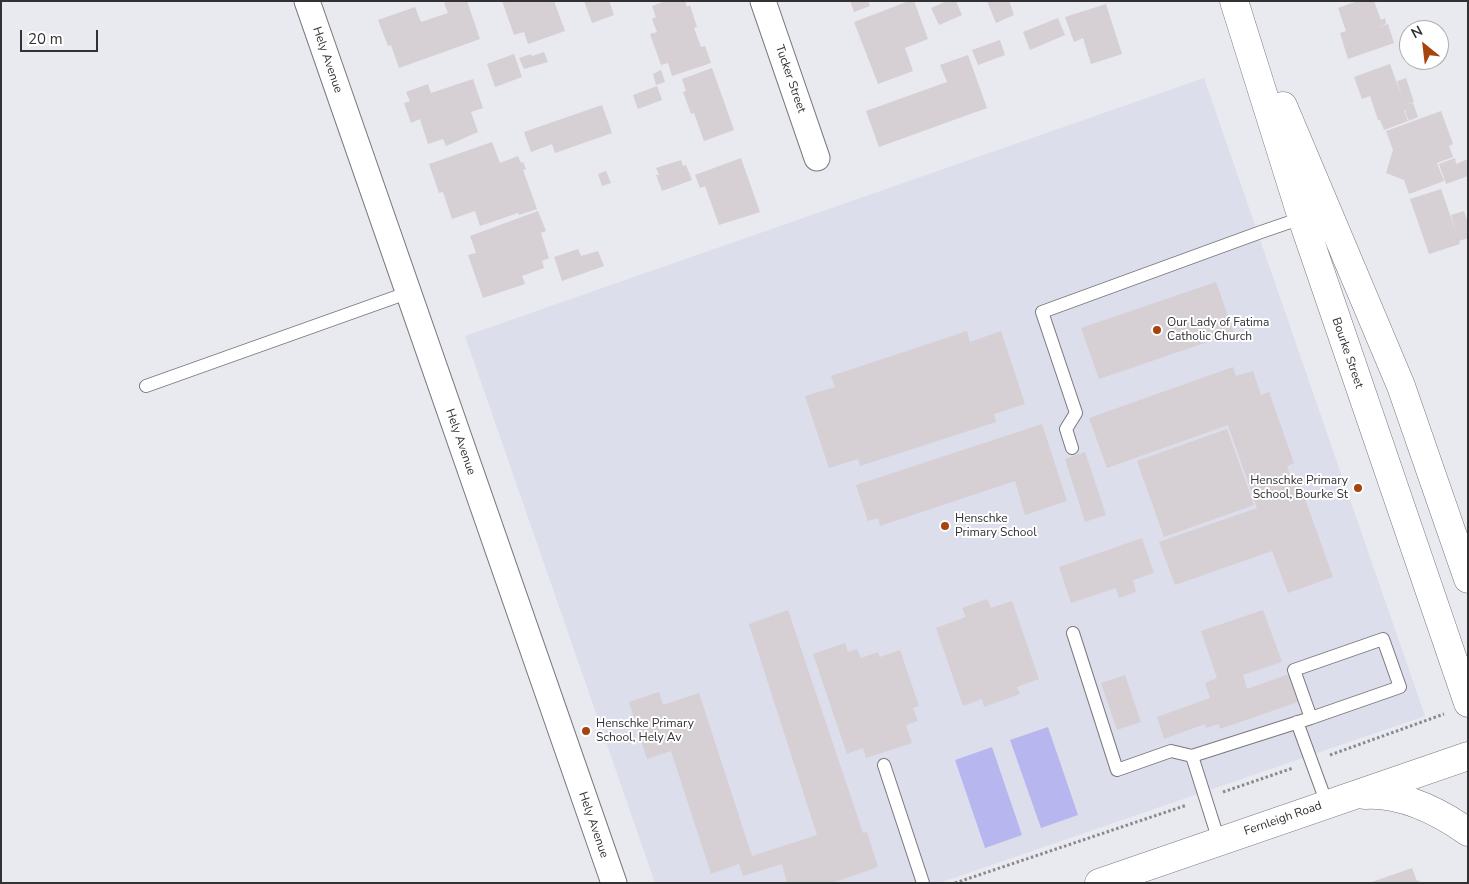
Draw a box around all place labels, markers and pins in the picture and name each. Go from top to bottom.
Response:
place label: Our Lady of Fatima Catholic Church [1167,316,1269,344]
marker: Our Lady of Fatima Catholic Church [1151,324,1163,336]
place label: Henschke Primary School, Bourke St [1250,474,1348,502]
marker: Henschke Primary School, Bourke St [1352,482,1364,494]
place label: Henschke Primary School [955,512,1037,540]
marker: Henschke Primary School [939,520,951,532]
place label: Henschke Primary School, Hely Av [596,717,694,745]
marker: Henschke Primary School, Hely Av [580,725,592,737]

